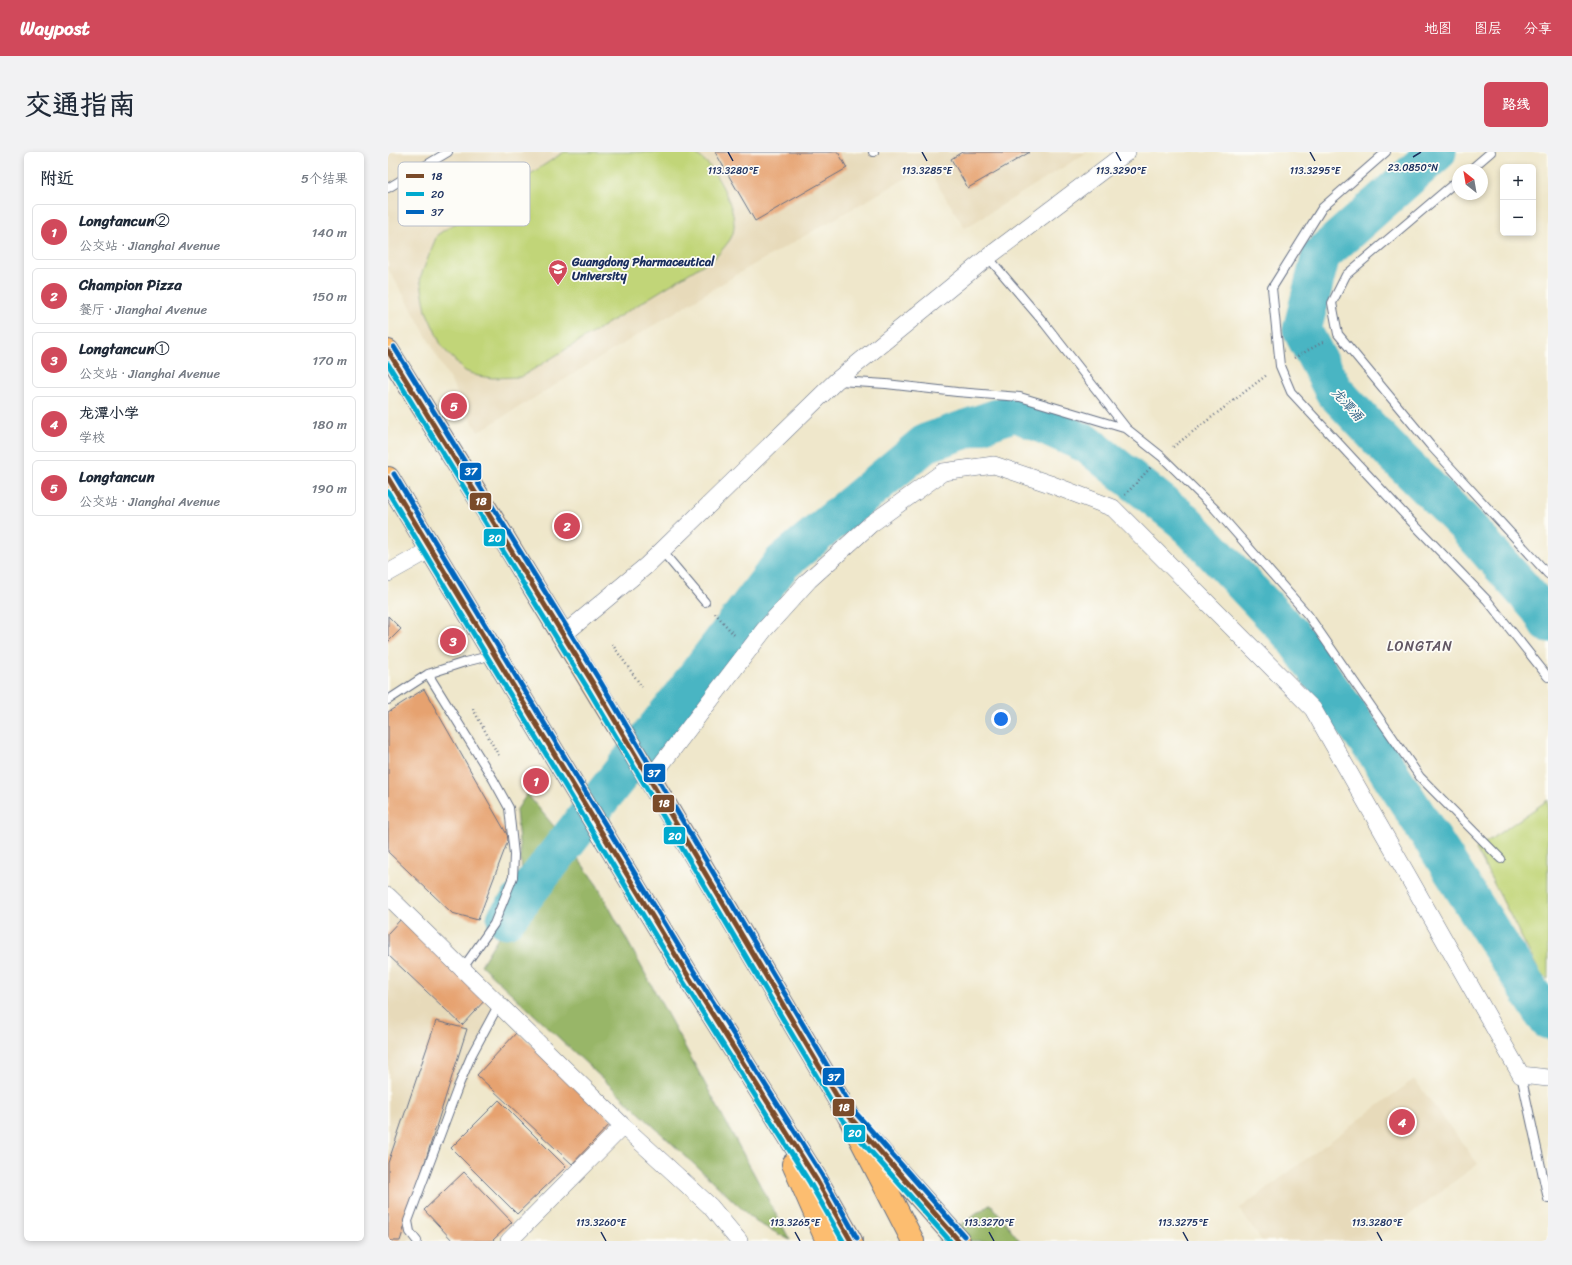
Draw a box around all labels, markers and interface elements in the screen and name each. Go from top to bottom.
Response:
text: Waypost [20,12,90,45]
text: 地图 [1424,16,1452,41]
text: 图层 [1474,16,1502,41]
text: 分享 [1524,16,1552,41]
text: 交通指南 [24,80,136,129]
button: 路线 [1484,82,1548,127]
text: 23.0850°N [1388,159,1438,177]
legend [398,162,530,226]
text: 113.3280°E [708,162,760,180]
text: 113.3285°E [902,162,954,180]
text: 113.3290°E [1096,162,1148,180]
text: 113.3295°E [1290,162,1342,180]
text: 附近 [40,163,74,193]
north arrow [1452,164,1488,200]
map controls [1500,164,1536,236]
button: + [1500,164,1536,200]
text: 5个结果 [301,167,348,190]
text: 18 [431,167,443,186]
text: 20 [431,185,444,204]
button: − [1500,200,1536,236]
text: 37 [431,203,444,222]
text: Longtancun② [79,208,170,234]
text: 1 [51,221,57,244]
text: 140 m [312,221,347,244]
text: 公交站 · Jianghai Avenue [79,234,220,257]
place label: Guangdong Pharmaceutical University [571,251,715,287]
school or university icon: Guangdong Pharmaceutical University [547,258,569,286]
text: Champion Pizza [79,272,182,298]
text: 2 [50,285,58,308]
text: 150 m [312,285,347,308]
text: 餐厅 · Jianghai Avenue [79,298,207,321]
text: Longtancun① [79,336,170,362]
text: 3 [50,349,58,372]
text: 170 m [312,349,347,372]
text: 公交站 · Jianghai Avenue [79,362,220,385]
water label: 龙潭涌 [1326,382,1370,427]
pin: 5 [441,391,467,421]
text: 龙潭小学 [79,400,139,426]
text: 4 [50,413,58,436]
text: 180 m [312,413,347,436]
text: 学校 [79,426,105,449]
line badge: 37 [459,462,482,481]
text: 37 [464,462,479,481]
text: Longtancun [79,464,155,490]
text: 5 [50,477,58,500]
text: 190 m [312,477,347,500]
text: 公交站 · Jianghai Avenue [79,490,220,513]
line badge: 18 [469,492,492,511]
text: 18 [475,492,487,511]
pin: 2 [554,511,580,541]
line badge: 20 [483,528,506,547]
text: 20 [487,529,502,548]
pin: 3 [440,626,466,656]
district label: LONGTAN [1387,634,1453,659]
your location [991,709,1011,729]
line badge: 37 [643,763,666,783]
text: 37 [647,764,662,783]
pin: 1 [523,766,549,796]
line badge: 18 [652,794,675,813]
text: 18 [658,794,670,813]
line badge: 20 [663,826,686,845]
text: 20 [667,827,682,846]
line badge: 37 [822,1067,845,1086]
text: 37 [827,1068,842,1087]
line badge: 18 [832,1098,855,1117]
text: 18 [838,1098,850,1117]
pin: 4 [1389,1107,1415,1137]
line badge: 20 [843,1124,866,1143]
text: 20 [847,1124,862,1143]
text: 113.3260°E [576,1214,628,1232]
text: 113.3265°E [770,1214,821,1232]
text: 113.3270°E [964,1214,1016,1232]
text: 113.3275°E [1158,1214,1209,1232]
text: 113.3280°E [1352,1214,1404,1232]

